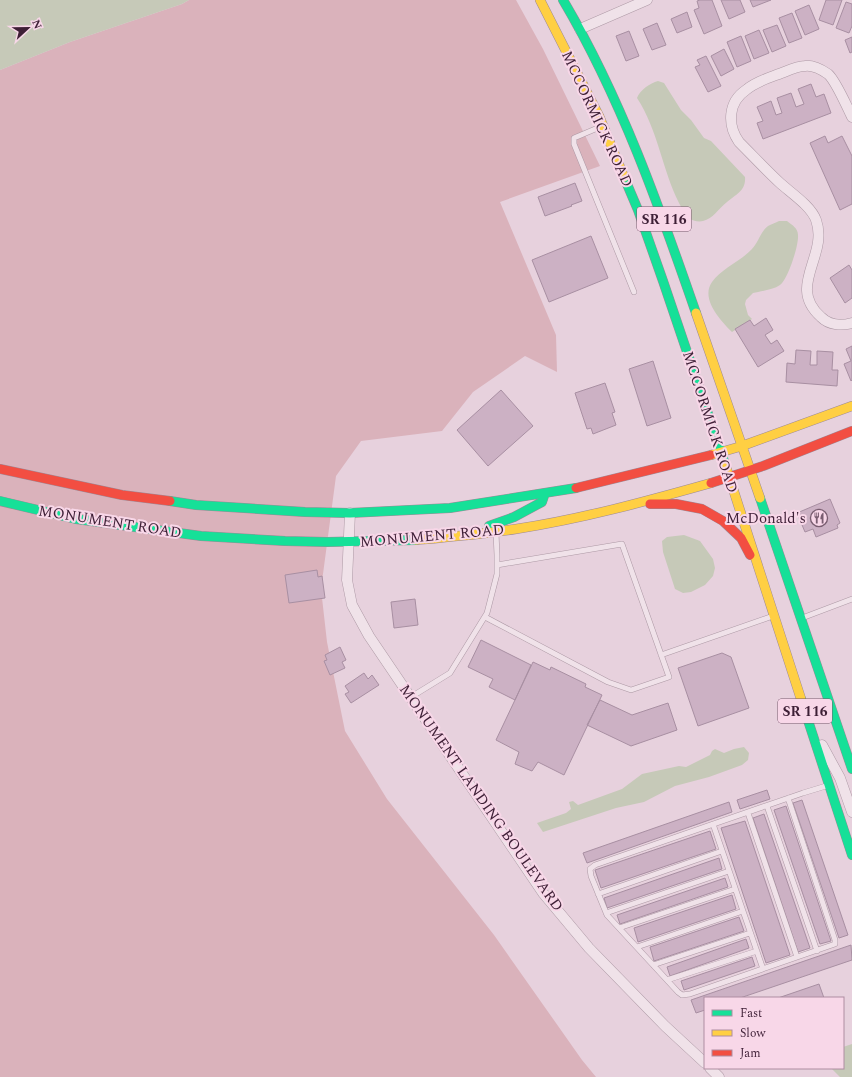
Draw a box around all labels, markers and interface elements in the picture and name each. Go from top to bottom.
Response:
north arrow [8,8,48,48]
text: N [27,17,46,32]
street label: MCCORMICK ROAD [555,47,639,191]
road number: SR 116 [637,207,691,231]
street label: MCCORMICK ROAD [676,348,744,496]
street label: MONUMENT ROAD [37,499,183,545]
place label: McDonald's [726,507,806,530]
restaurant icon: McDonald's [809,508,829,528]
street label: MONUMENT ROAD [359,518,505,554]
street label: MONUMENT LANDING BOULEVARD [393,680,569,916]
road number: SR 116 [778,699,832,723]
legend [704,997,844,1069]
text: Fast [740,1004,762,1023]
text: Slow [740,1024,766,1043]
text: Jam [740,1044,761,1063]

